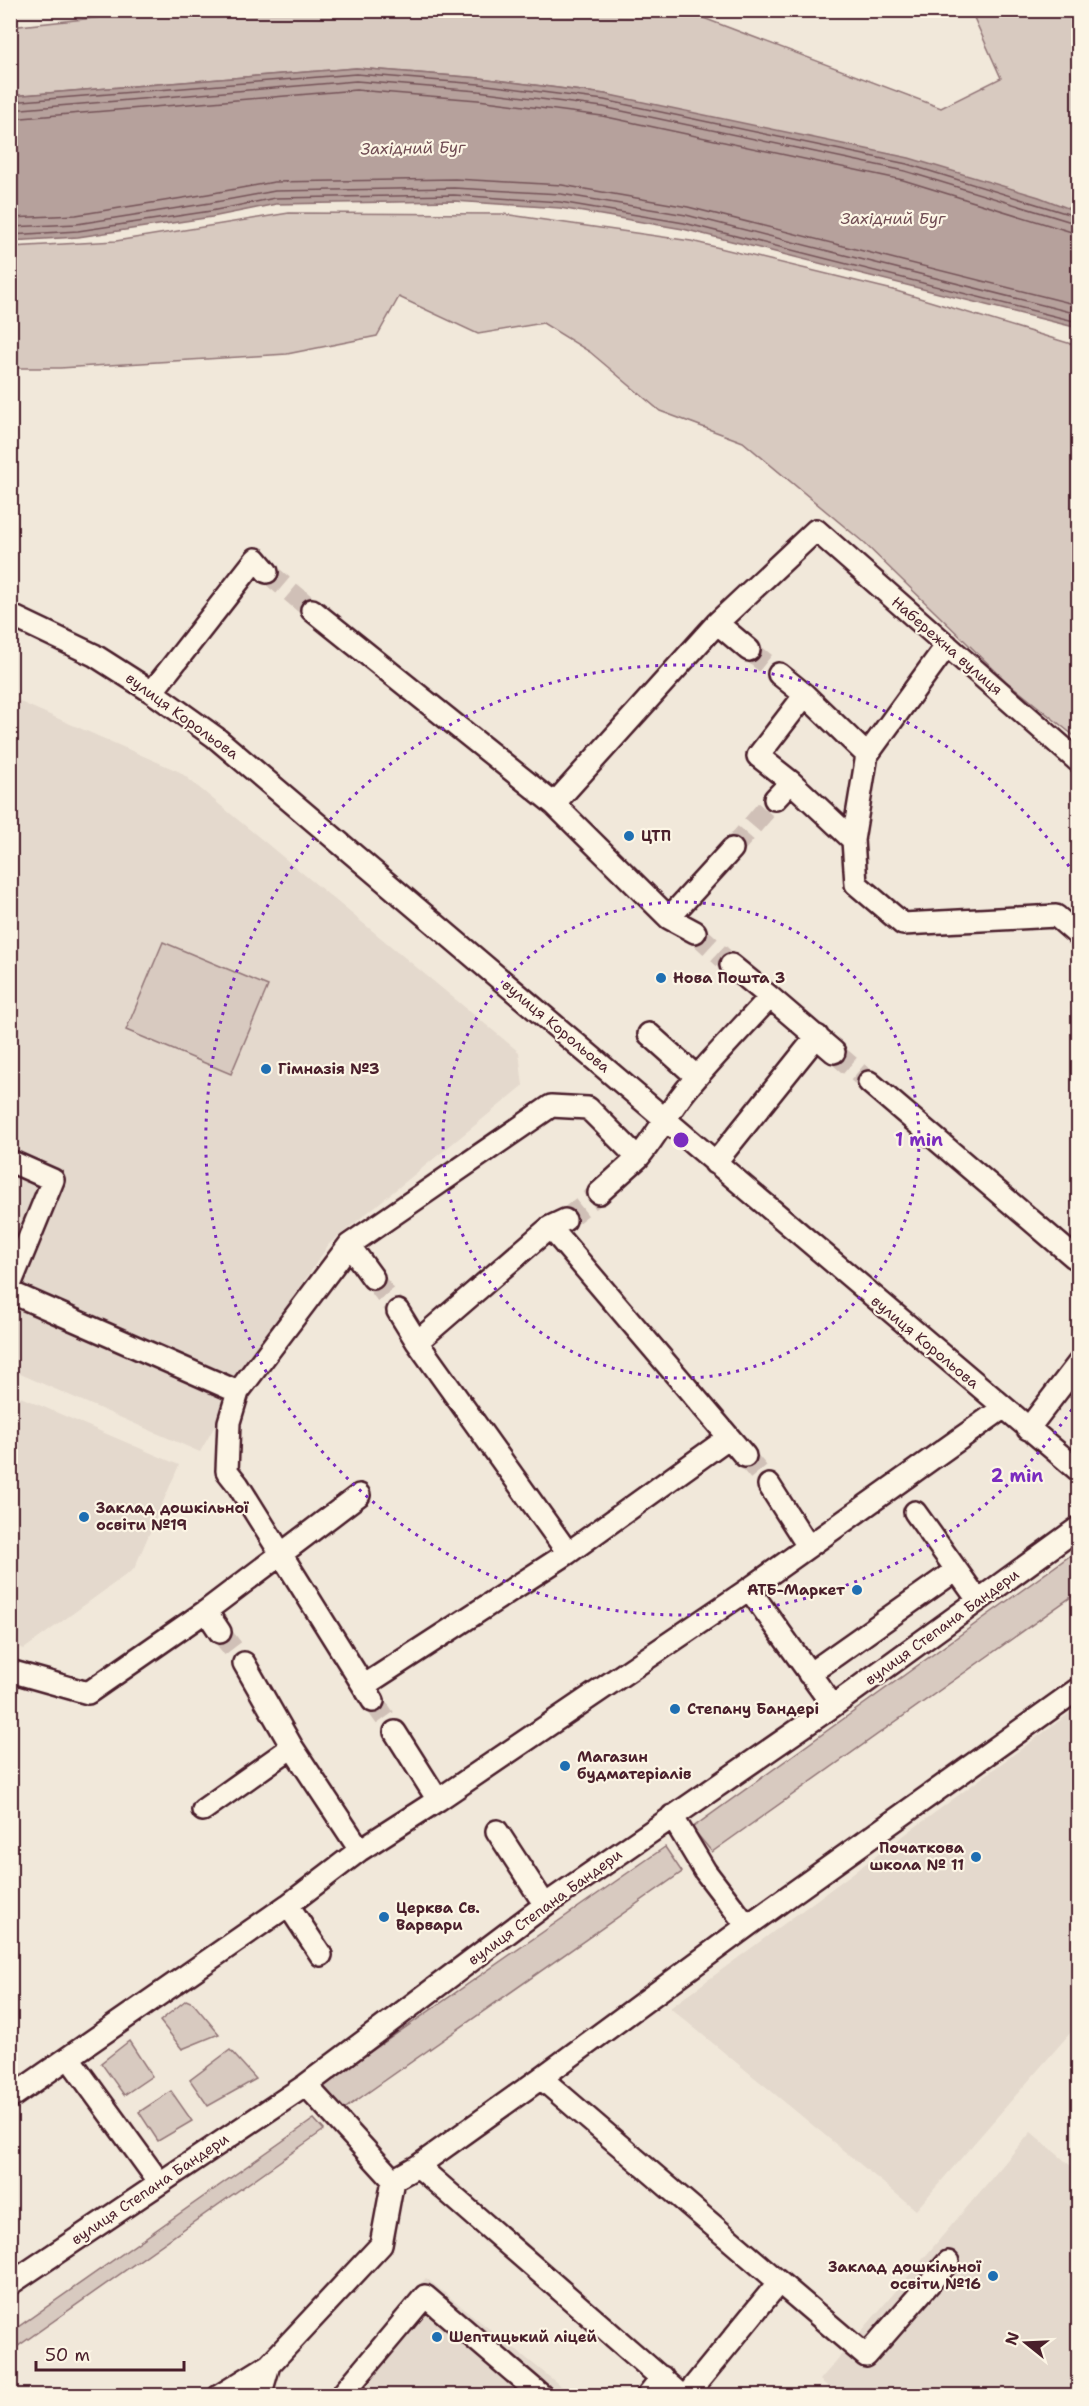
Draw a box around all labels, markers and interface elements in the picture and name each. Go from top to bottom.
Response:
water label: Західний Буг [360,137,466,159]
water label: Західний Буг [841,208,946,229]
street label: Набережна вулиця [887,592,1007,700]
street label: вулиця Корольова [121,668,243,764]
place label: ЦТП [641,826,671,846]
marker: ЦТП [622,829,636,843]
place label: Нова Пошта 3 [673,968,785,988]
marker: Нова Пошта 3 [654,971,668,985]
street label: вулиця Корольова [498,975,615,1078]
place label: Гімназія №3 [278,1059,380,1079]
marker: Гімназія №3 [259,1062,273,1076]
text: 1 min [895,1128,943,1152]
centre of rings [671,1130,691,1150]
street label: вулиця Корольова [867,1291,984,1394]
text: 2 min [991,1464,1043,1488]
place label: Заклад дошкільної освіти №19 [96,1498,249,1535]
marker: Заклад дошкільної освіти №19 [77,1510,91,1524]
street label: вулиця Степана Бандери [861,1564,1023,1690]
place label: АТБ-Маркет [747,1580,845,1600]
marker: АТБ-Маркет [850,1583,864,1597]
place label: Степану Бандері [687,1699,819,1719]
marker: Степану Бандері [668,1702,682,1716]
place label: Магазин будматеріалів [577,1747,692,1784]
marker: Магазин будматеріалів [558,1759,572,1773]
place label: Початкова школа № 11 [869,1838,965,1875]
street label: вулиця Степана Бандери [464,1844,626,1970]
marker: Початкова школа № 11 [969,1850,983,1864]
place label: Церква Св. Варвари [396,1898,480,1935]
marker: Церква Св. Варвари [377,1910,391,1924]
street label: вулиця Степана Бандери [67,2129,233,2249]
place label: Заклад дошкільної освіти №16 [828,2257,981,2294]
marker: Заклад дошкільної освіти №16 [986,2269,1000,2283]
north arrow [996,2313,1056,2373]
place label: Шептицький ліцей [449,2327,598,2347]
text: N [1000,2329,1024,2348]
marker: Шептицький ліцей [430,2330,444,2344]
scale bar [36,2334,184,2372]
text: 50 m [45,2343,90,2367]

